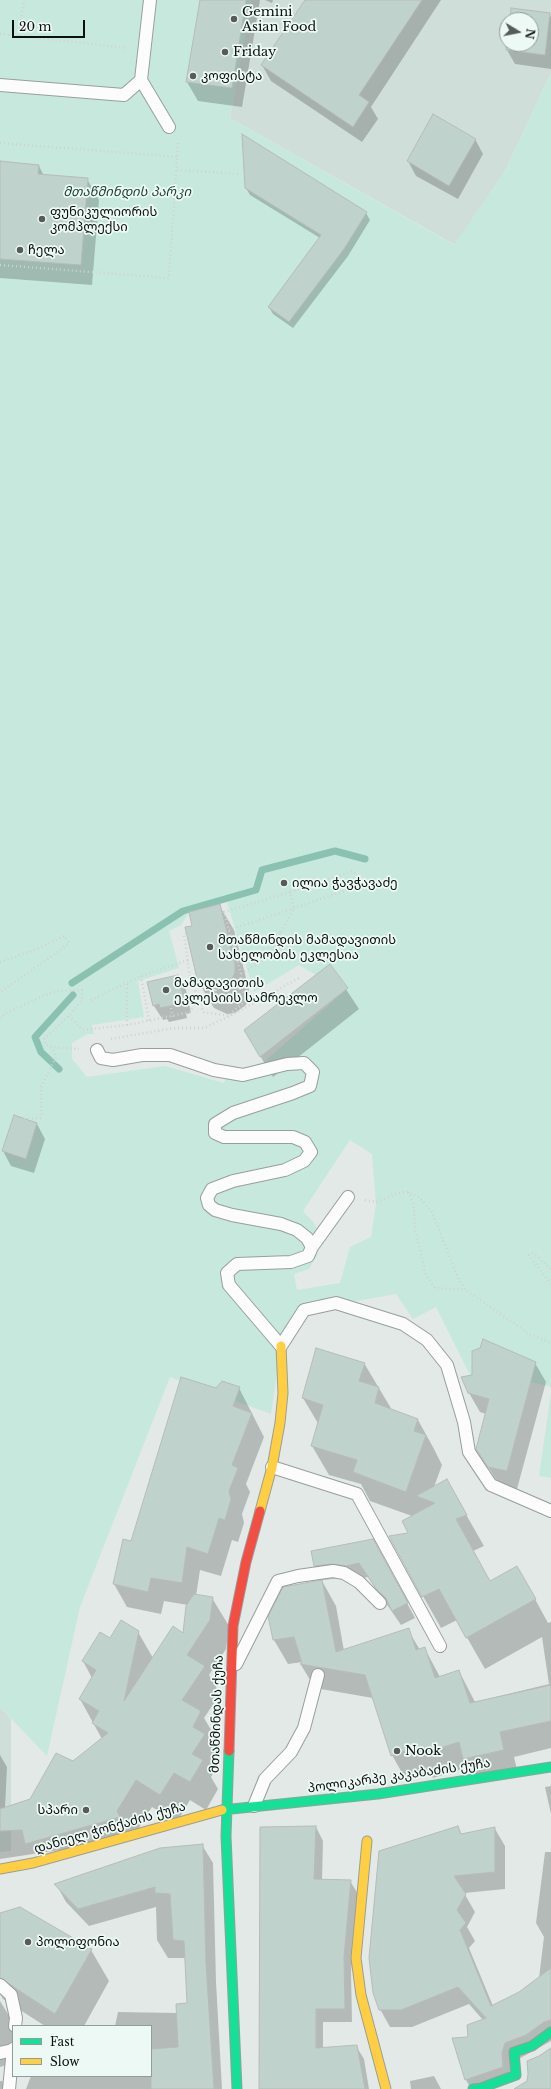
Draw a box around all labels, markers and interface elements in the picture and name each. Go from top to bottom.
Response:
place label: Gemini Asian Food [242,4,316,35]
scale bar [14,12,87,38]
north arrow [499,12,539,52]
marker: Gemini Asian Food [229,14,239,24]
text: 20 m [19,19,51,34]
text: N [522,28,538,40]
place label: Friday [233,44,276,60]
marker: Friday [220,47,230,57]
place label: კოფისტა [201,68,262,84]
marker: კოფისტა [188,71,198,81]
park label: მთაწმინდის პარკი [63,184,191,200]
place label: ფუნიკულიორის კომპლექსი [50,204,157,235]
marker: ფუნიკულიორის კომპლექსი [37,214,47,224]
place label: ჩელა [28,242,65,258]
marker: ჩელა [15,245,25,255]
place label: ილია ჭავჭავაძე [292,875,398,891]
marker: ილია ჭავჭავაძე [279,878,289,888]
place label: მთაწმინდის მამადავითის სახელობის ეკლესია [218,932,396,963]
marker: მთაწმინდის მამადავითის სახელობის ეკლესია [205,942,215,952]
place label: მამადავითის ეკლესიის სამრეკლო [174,975,318,1006]
marker: მამადავითის ეკლესიის სამრეკლო [161,985,171,995]
street label: მთაწმინდას ქუჩა [207,1655,227,1773]
place label: Nook [405,1743,441,1759]
marker: Nook [392,1746,402,1756]
street label: პოლიკარპე კაკაბაძის ქუჩა [307,1755,491,1797]
street label: დანიელ ჭონქაძის ქუჩა [32,1799,188,1857]
place label: სპარი [38,1802,78,1818]
marker: სპარი [81,1805,91,1815]
place label: პოლიფონია [36,1934,120,1950]
marker: პოლიფონია [23,1937,33,1947]
legend [12,2025,152,2077]
text: Fast [50,2034,74,2049]
text: Slow [50,2054,79,2069]

